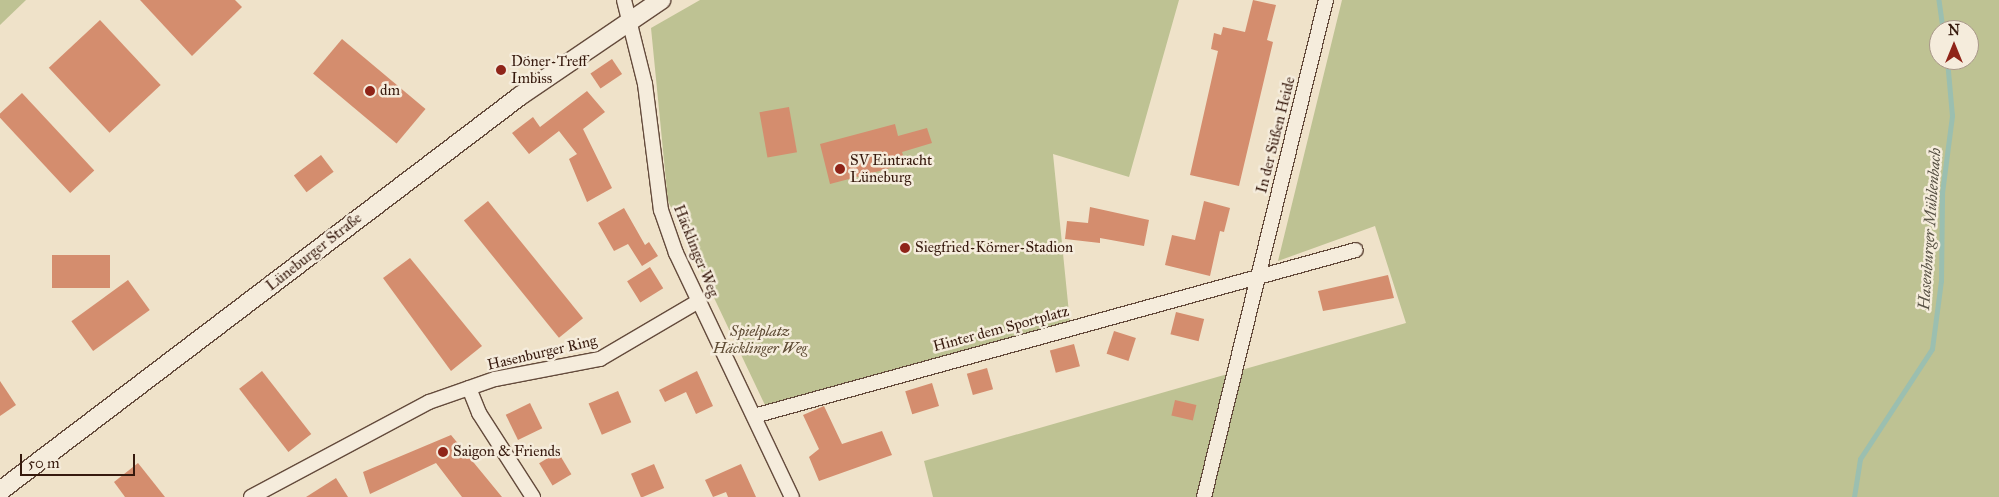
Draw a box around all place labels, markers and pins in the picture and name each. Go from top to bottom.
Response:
place label: Döner-Treff Imbiss [511,52,587,87]
marker: Döner-Treff Imbiss [495,64,507,76]
place label: dm [380,82,400,100]
marker: dm [364,85,376,97]
place label: SV Eintracht Lüneburg [850,151,932,186]
marker: SV Eintracht Lüneburg [834,163,846,175]
place label: Siegfried-Körner-Stadion [915,239,1073,257]
marker: Siegfried-Körner-Stadion [899,242,911,254]
place label: Saigon & Friends [453,443,561,461]
marker: Saigon & Friends [437,446,449,458]

